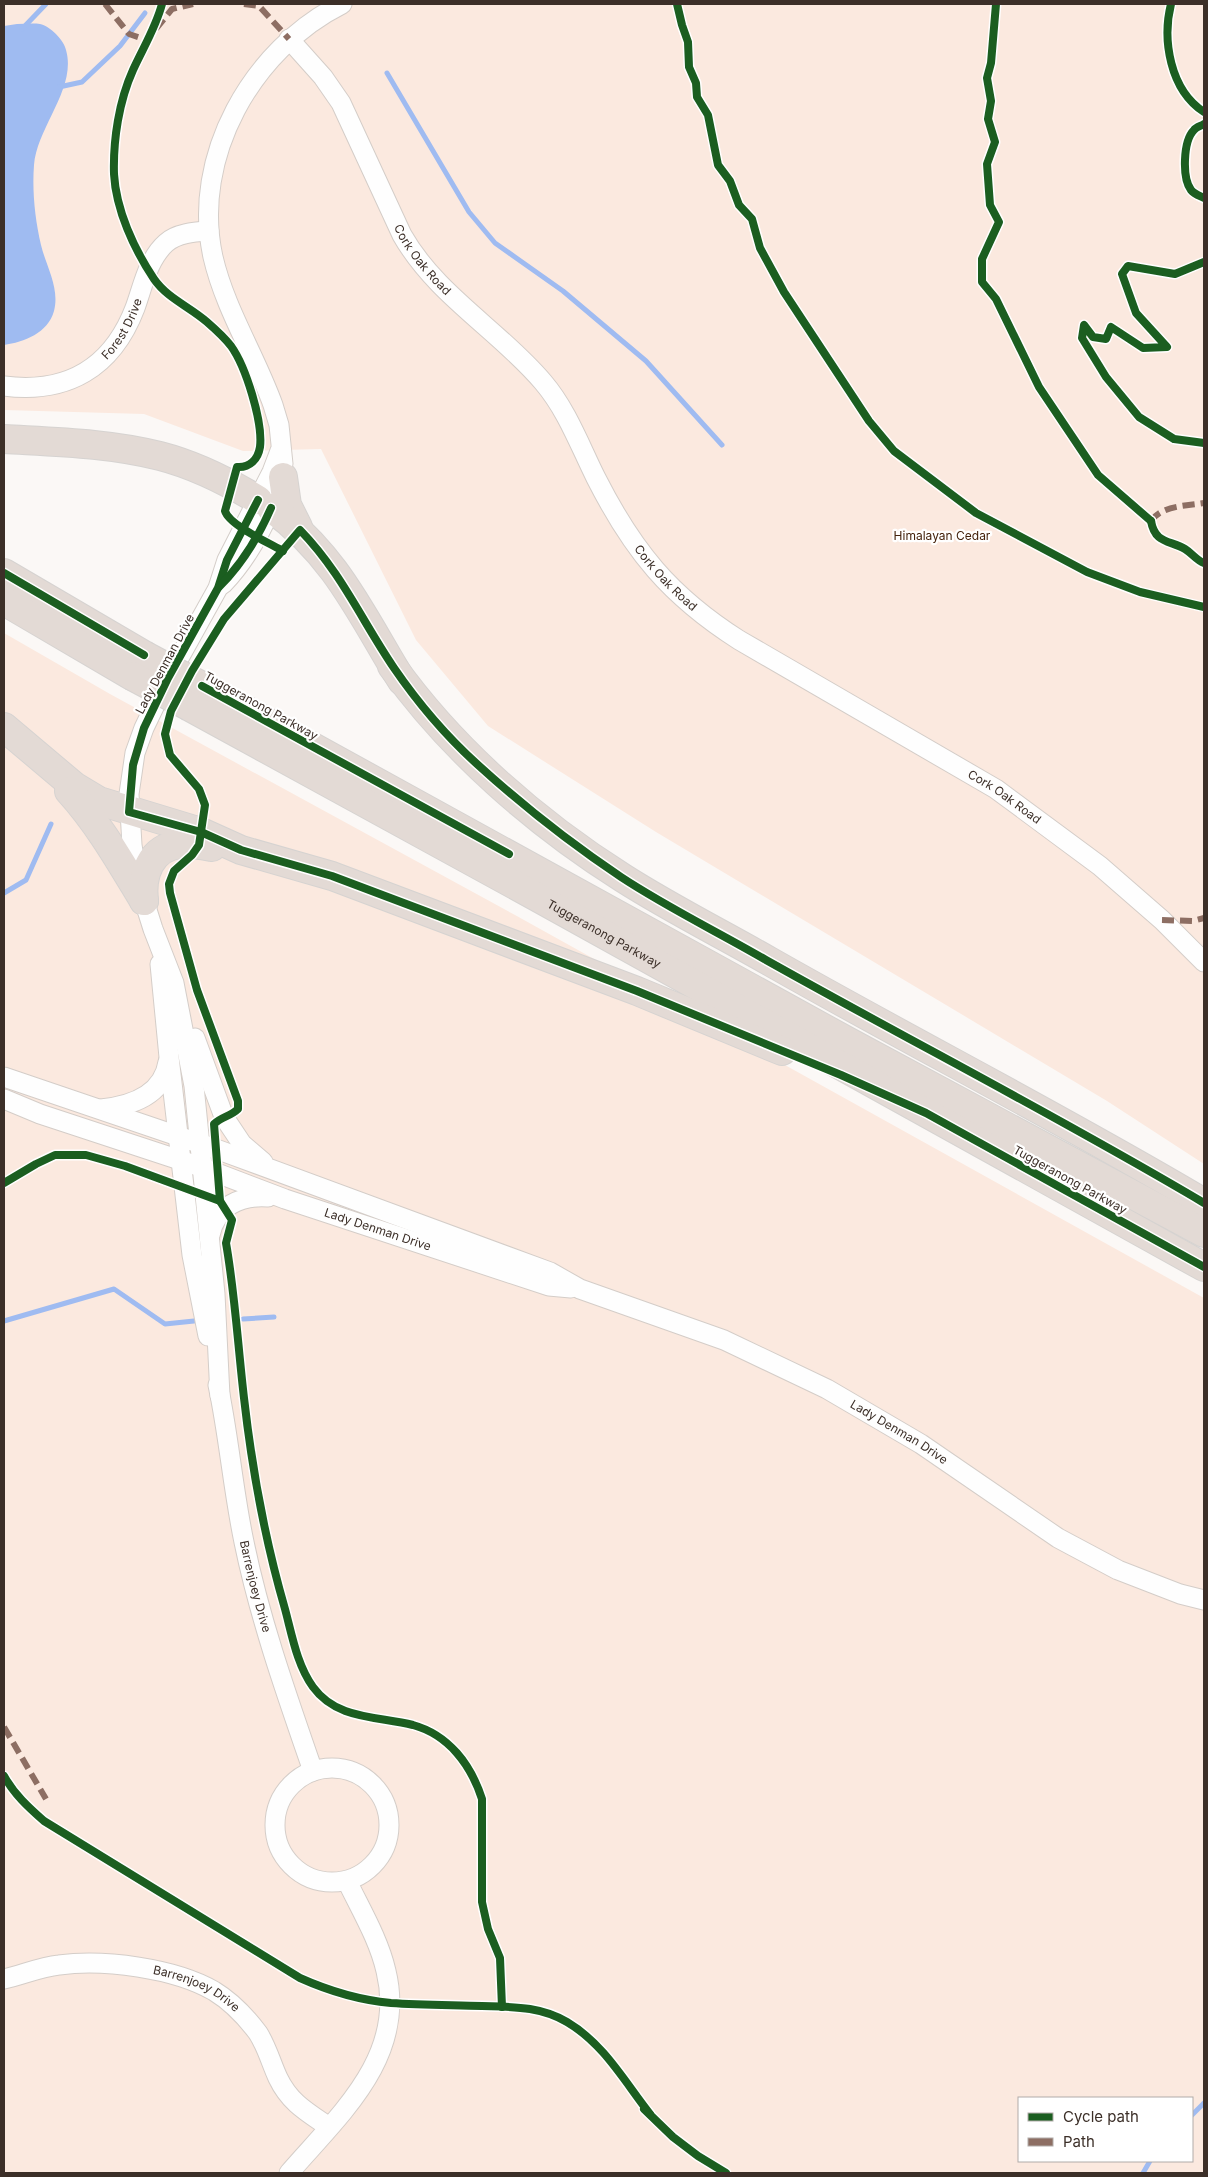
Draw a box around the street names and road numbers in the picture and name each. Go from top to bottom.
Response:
street label: Cork Oak Road [391,222,454,298]
street label: Forest Drive [98,296,145,362]
street label: Cork Oak Road [631,542,700,614]
street label: Lady Denman Drive [132,611,197,716]
street label: Tuggeranong Parkway [202,668,321,743]
street label: Cork Oak Road [965,766,1044,827]
street label: Tuggeranong Parkway [544,896,664,971]
street label: Tuggeranong Parkway [1011,1142,1130,1217]
street label: Lady Denman Drive [323,1205,433,1254]
street label: Lady Denman Drive [848,1396,951,1467]
street label: Barrenjoey Drive [237,1539,275,1634]
street label: Barrenjoey Drive [152,1962,243,2015]

